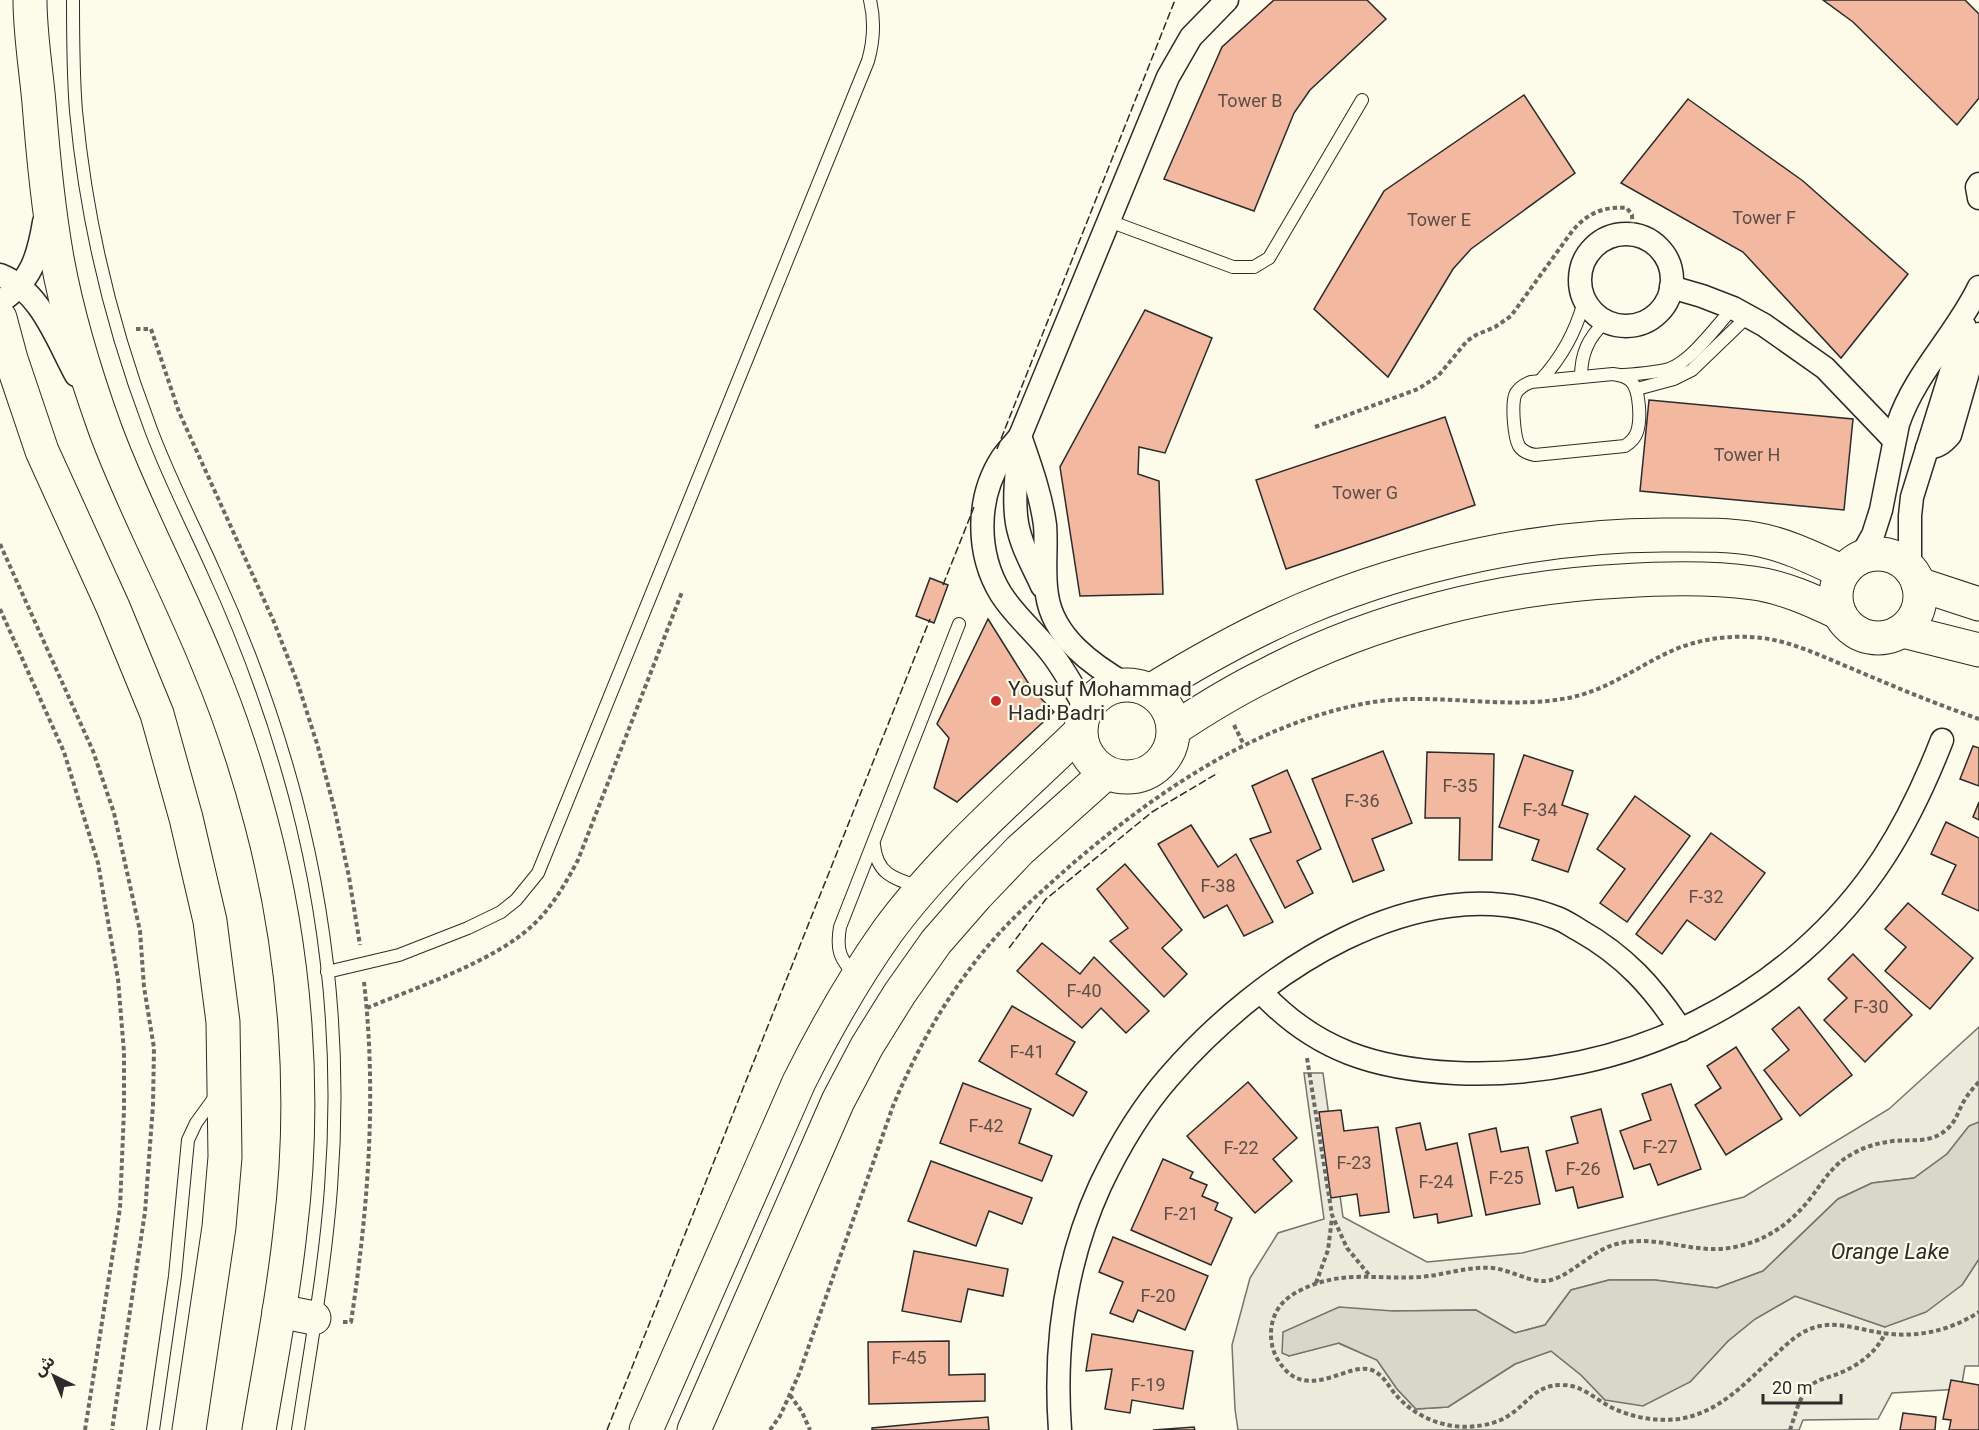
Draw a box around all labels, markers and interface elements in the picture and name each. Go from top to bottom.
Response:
house number: Tower B [1218,90,1283,111]
house number: Tower F [1732,207,1796,228]
house number: Tower E [1407,209,1471,230]
house number: Tower H [1714,444,1780,465]
house number: Tower G [1332,482,1398,503]
place label: Yousuf Mohammad Hadi Badri [1008,677,1192,725]
marker: Yousuf Mohammad Hadi Badri [989,694,1003,708]
house number: F-35 [1442,775,1478,796]
house number: F-36 [1344,790,1380,811]
house number: F-34 [1522,799,1558,820]
house number: F-38 [1200,875,1236,896]
house number: F-32 [1688,886,1724,907]
house number: F-40 [1066,980,1102,1001]
house number: F-30 [1853,996,1889,1017]
house number: F-41 [1009,1041,1045,1062]
house number: F-42 [968,1115,1004,1136]
house number: F-27 [1642,1136,1678,1157]
house number: F-22 [1223,1137,1259,1158]
house number: F-23 [1336,1152,1372,1173]
house number: F-26 [1565,1158,1601,1179]
house number: F-25 [1488,1167,1524,1188]
house number: F-24 [1418,1171,1454,1192]
house number: F-21 [1163,1203,1199,1224]
water label: Orange Lake [1831,1239,1949,1264]
house number: F-20 [1140,1285,1176,1306]
north arrow [24,1346,84,1406]
house number: F-45 [891,1347,927,1368]
text: ش [30,1351,59,1380]
scale bar [1763,1367,1841,1405]
house number: F-19 [1130,1374,1166,1395]
text: 20 m [1772,1377,1812,1398]

